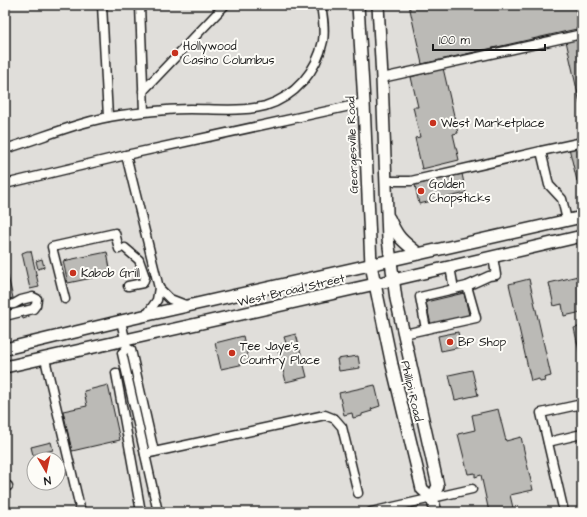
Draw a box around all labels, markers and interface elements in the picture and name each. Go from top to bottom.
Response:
scale bar [433,26,545,52]
text: 100 m [439,32,470,49]
place label: Hollywood Casino Columbus [183,38,274,69]
marker: Hollywood Casino Columbus [170,48,180,58]
street label: Georgesville Road [342,96,364,194]
place label: West Marketplace [441,115,545,132]
marker: West Marketplace [428,118,438,128]
place label: Golden Chopsticks [429,176,491,207]
marker: Golden Chopsticks [416,186,426,196]
place label: Kabob Grill [81,265,140,282]
marker: Kabob Grill [68,268,78,278]
street label: West Broad Street [236,270,346,311]
place label: BP Shop [458,334,506,351]
marker: BP Shop [445,337,455,347]
place label: Tee Jaye's Country Place [240,338,320,370]
marker: Tee Jaye's Country Place [227,348,237,358]
street label: Phillipi Road [396,359,427,423]
north arrow [26,451,66,491]
text: N [43,472,52,488]

